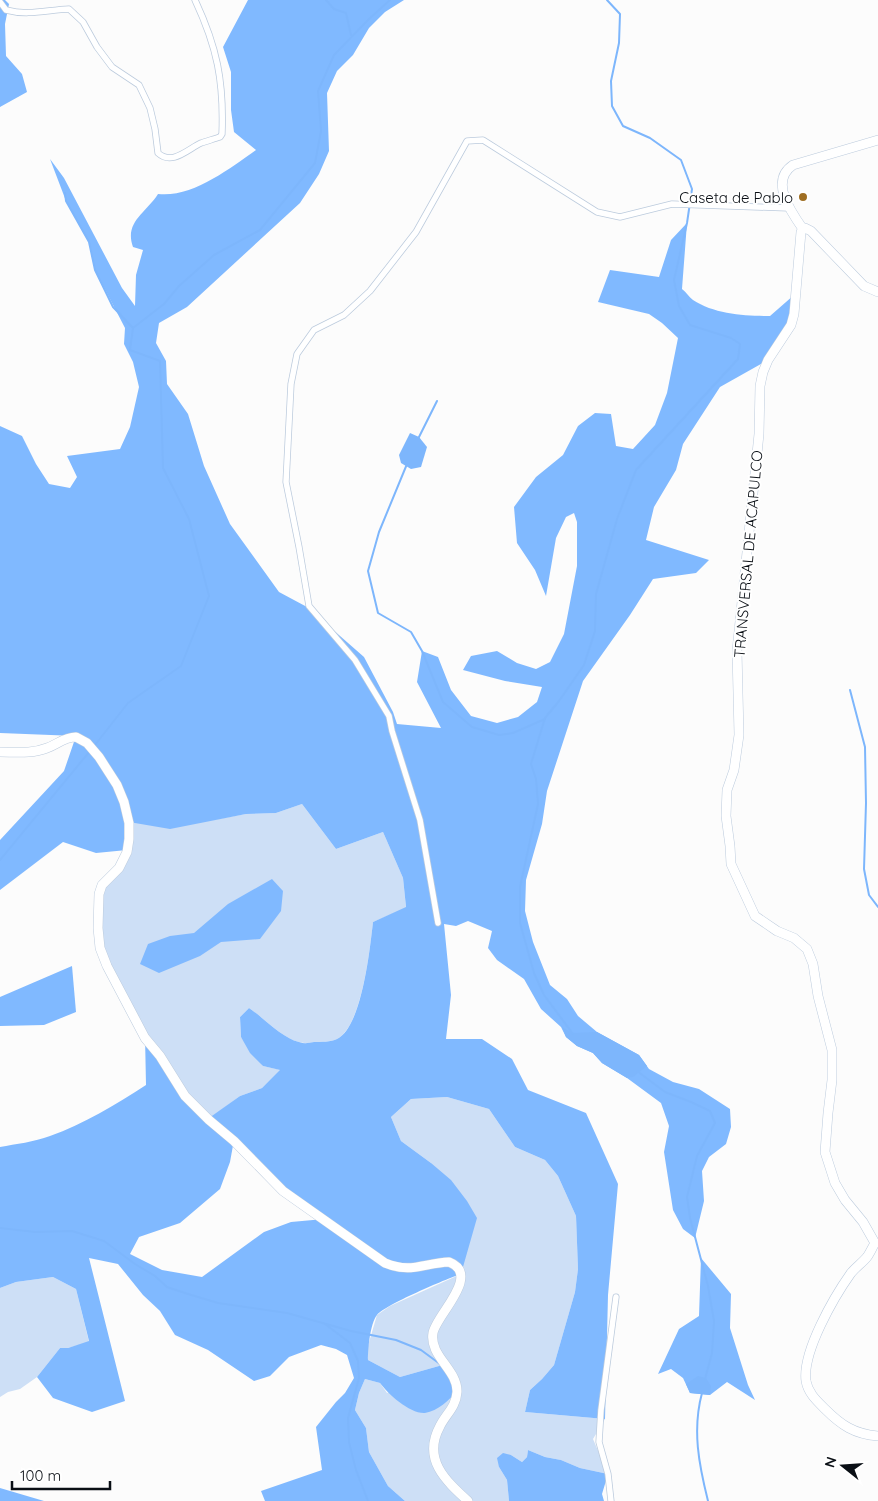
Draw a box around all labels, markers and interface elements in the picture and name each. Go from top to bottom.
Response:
place label: Caseta de Pablo [679,188,793,207]
marker: Caseta de Pablo [797,191,809,203]
street label: TRANSVERSAL DE ACAPULCO [729,449,767,659]
north arrow [818,1441,868,1491]
text: N [820,1455,841,1470]
scale bar [12,1458,110,1490]
text: 100 m [20,1466,61,1485]

